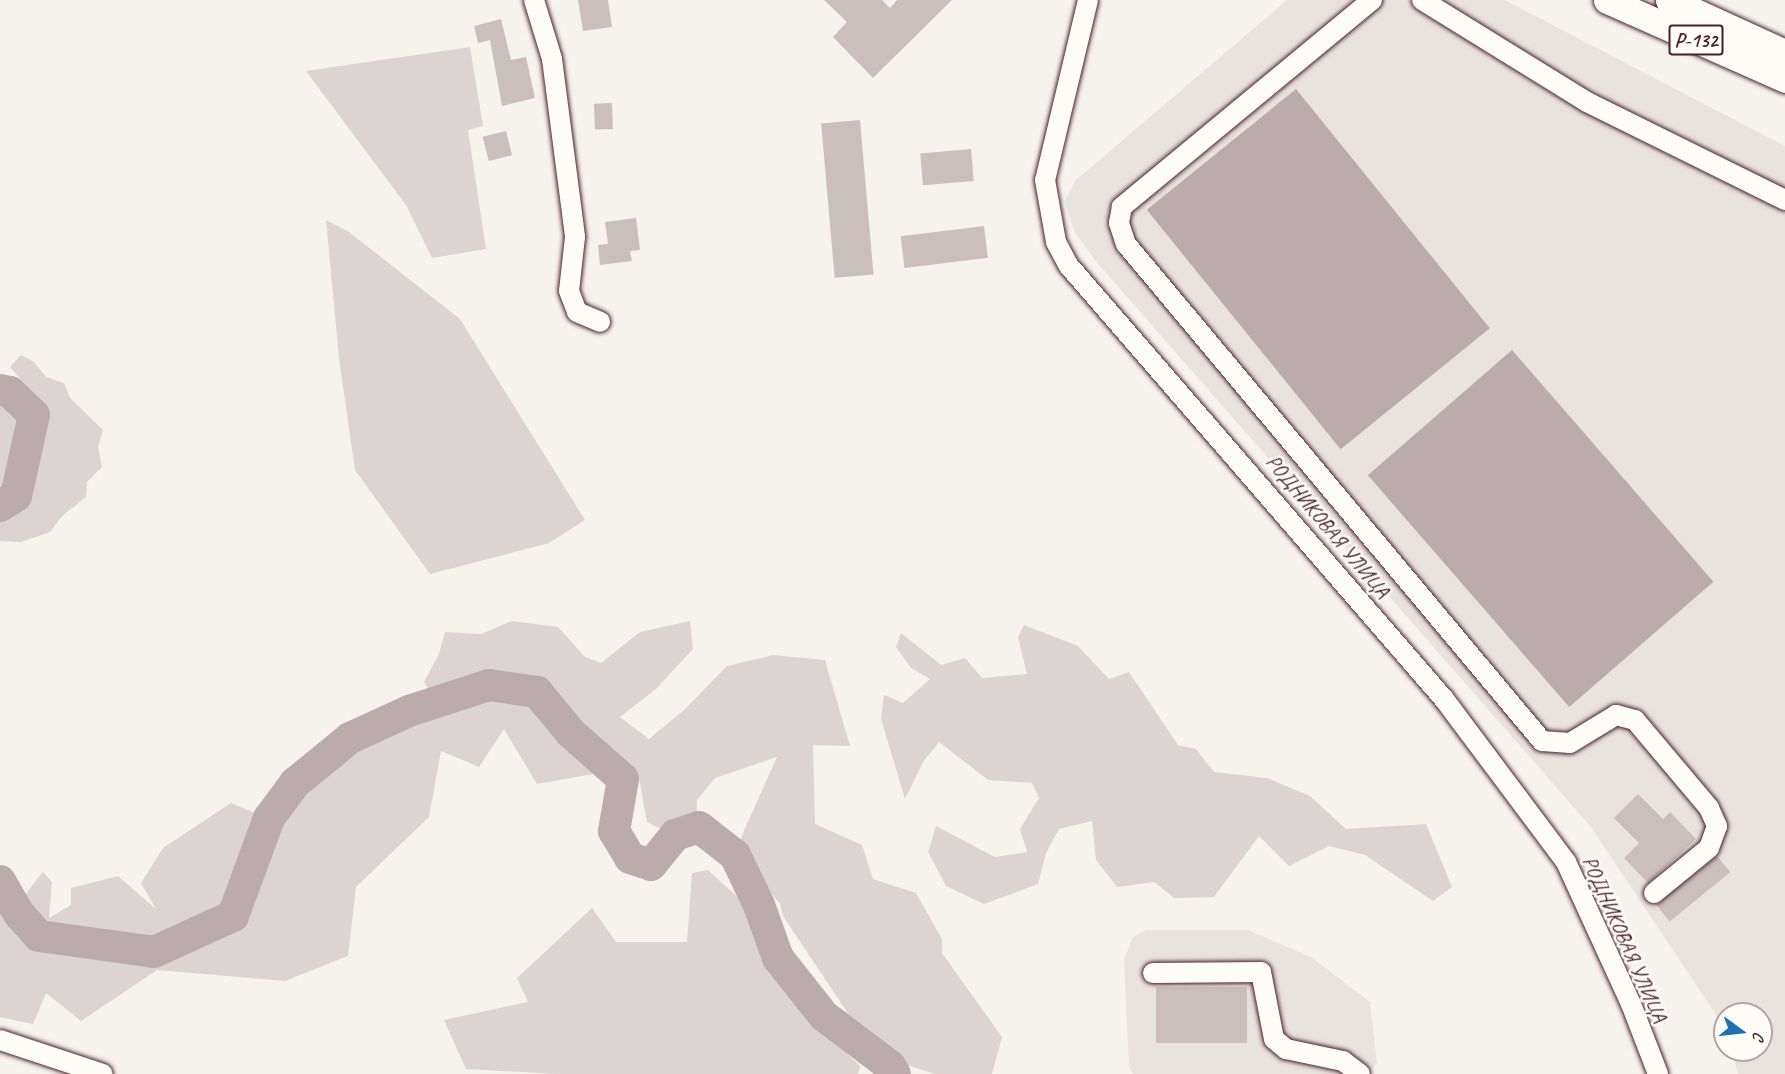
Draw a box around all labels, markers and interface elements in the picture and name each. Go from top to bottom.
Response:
road number: Р-132 [1668,23,1724,57]
street label: РОДНИКОВАЯ УЛИЦА [1261,450,1395,602]
street label: РОДНИКОВАЯ УЛИЦА [1577,853,1673,1025]
north arrow [1713,1002,1773,1062]
text: С [1748,1030,1769,1043]

